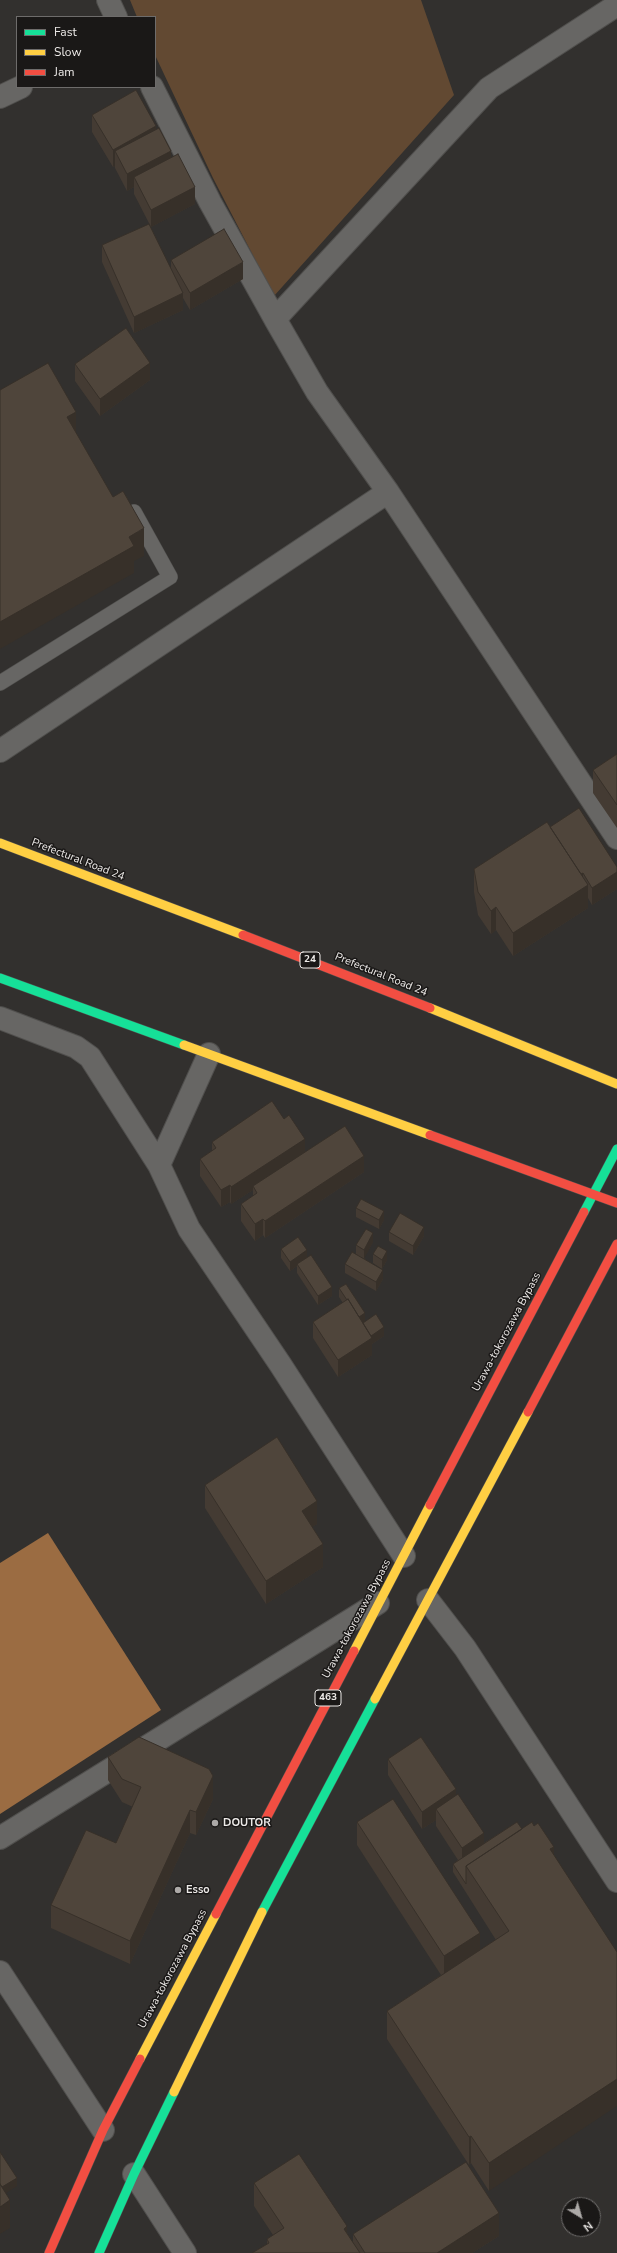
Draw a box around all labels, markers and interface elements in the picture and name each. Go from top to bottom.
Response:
legend [16,16,156,88]
text: Fast [54,24,77,40]
text: Slow [54,44,82,60]
text: Jam [54,64,75,80]
street label: Prefectural Road 24 [30,836,126,884]
street label: Prefectural Road 24 [333,950,429,1000]
road number: 24 [300,952,320,968]
street label: Urawa-tokorozawa Bypass [470,1270,544,1394]
street label: Urawa-tokorozawa Bypass [320,1557,394,1681]
road number: 463 [315,1690,341,1706]
place label: DOUTOR [223,1816,271,1830]
marker: DOUTOR [210,1818,220,1828]
place label: Esso [186,1883,210,1897]
marker: Esso [173,1885,183,1895]
street label: Urawa-tokorozawa Bypass [136,1907,210,2031]
north arrow [561,2197,601,2237]
text: N [580,2218,596,2235]

